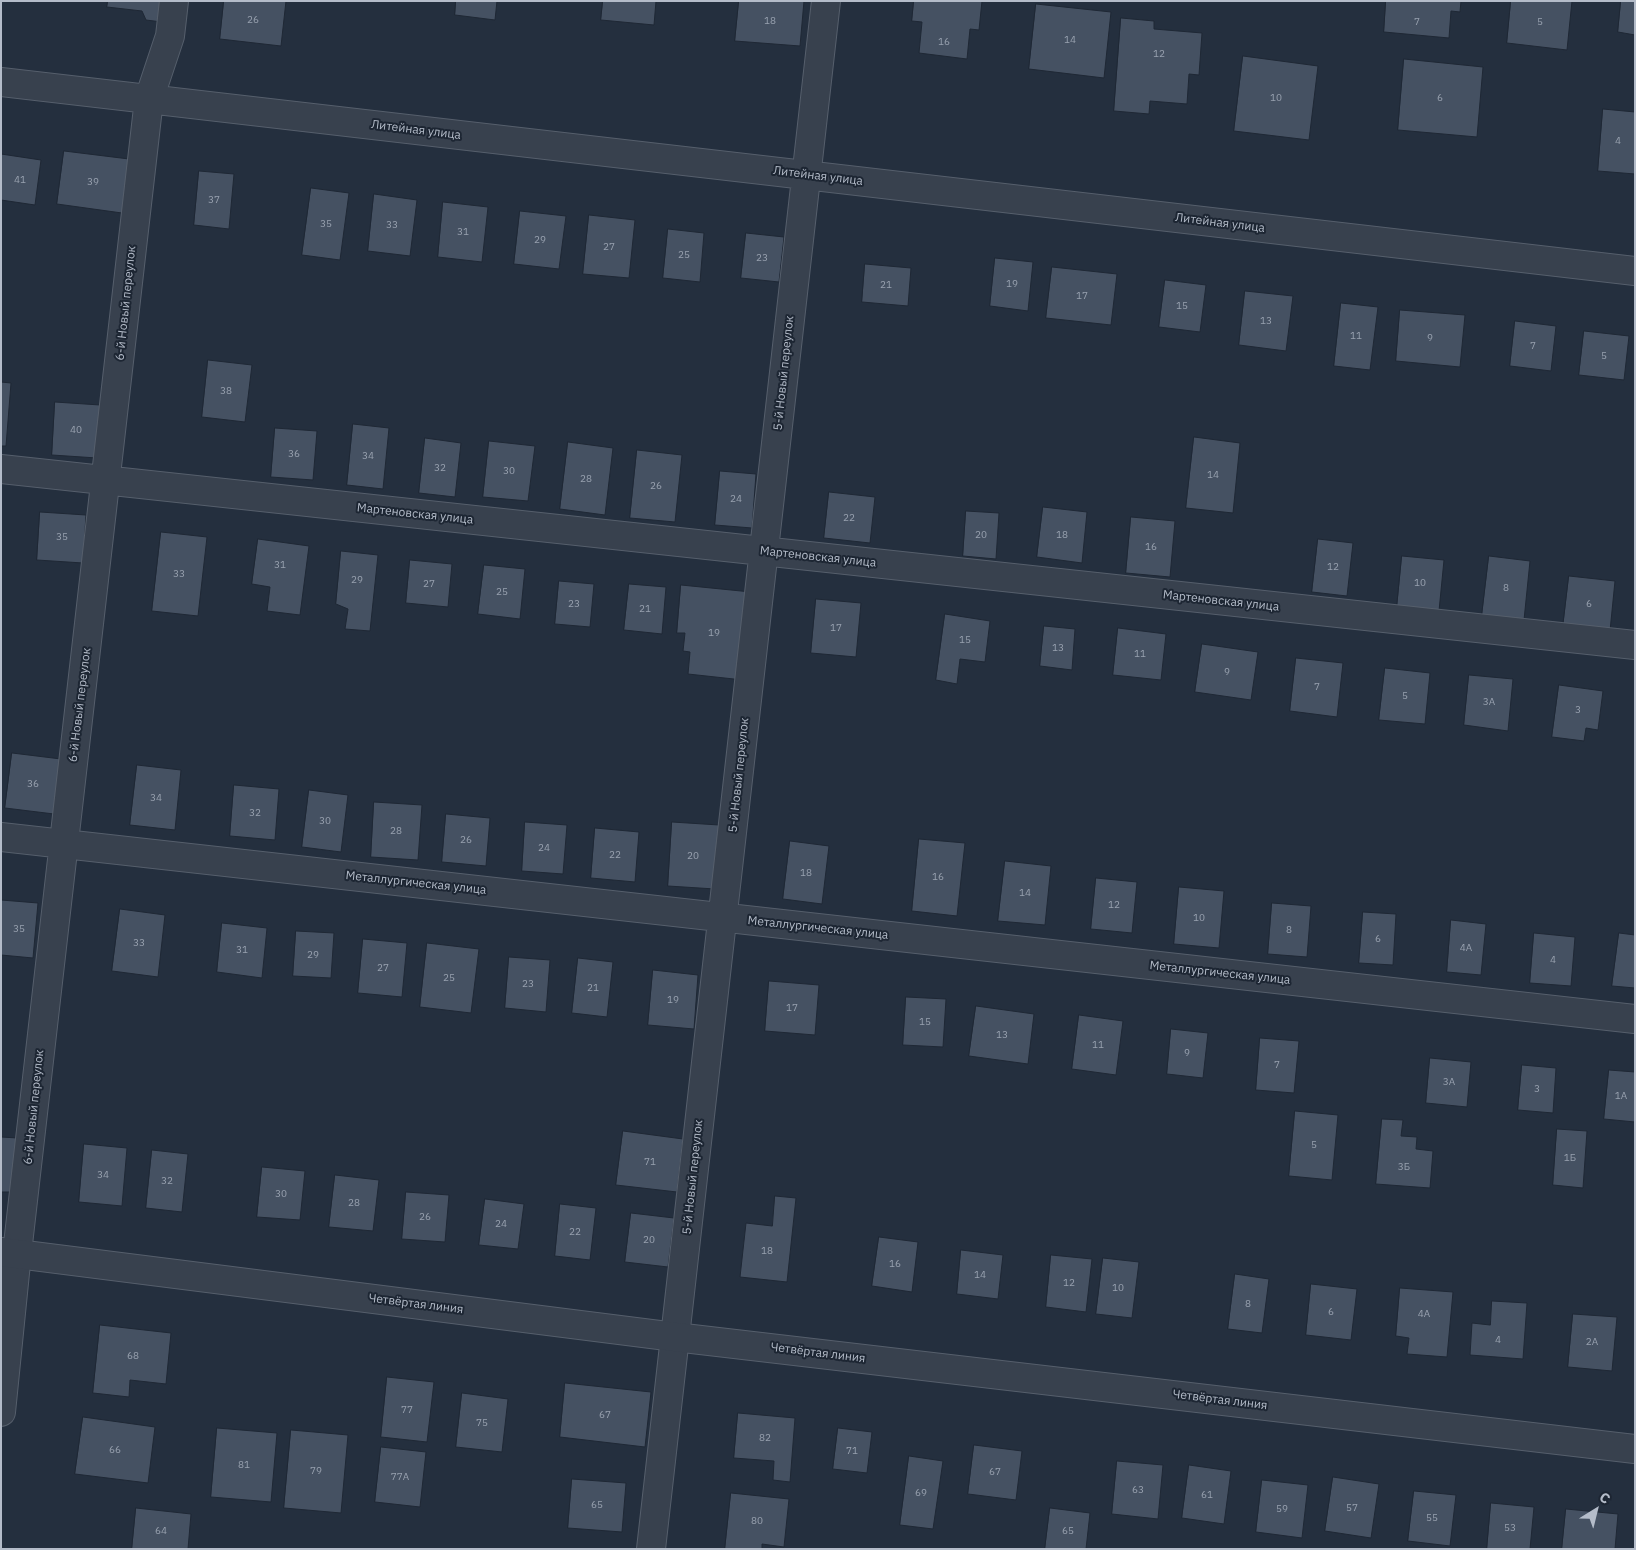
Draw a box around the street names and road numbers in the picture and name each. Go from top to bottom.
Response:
street label: Литейная улица [370,117,462,143]
street label: Литейная улица [772,163,864,189]
street label: Литейная улица [1174,210,1266,236]
street label: 6-й Новый переулок [113,245,139,361]
street label: 5-й Новый переулок [771,315,797,431]
street label: Мартеновская улица [356,501,474,527]
street label: Мартеновская улица [759,544,877,570]
street label: Мартеновская улица [1162,588,1280,614]
street label: 6-й Новый переулок [66,647,94,763]
street label: 5-й Новый переулок [726,717,752,833]
street label: Металлургическая улица [345,868,487,898]
street label: Металлургическая улица [747,913,889,943]
street label: Металлургическая улица [1149,958,1291,988]
street label: 6-й Новый переулок [21,1049,47,1165]
street label: 5-й Новый переулок [680,1119,706,1235]
street label: Четвёртая линия [368,1291,464,1317]
street label: Четвёртая линия [770,1340,866,1366]
street label: Четвёртая линия [1172,1387,1268,1413]

